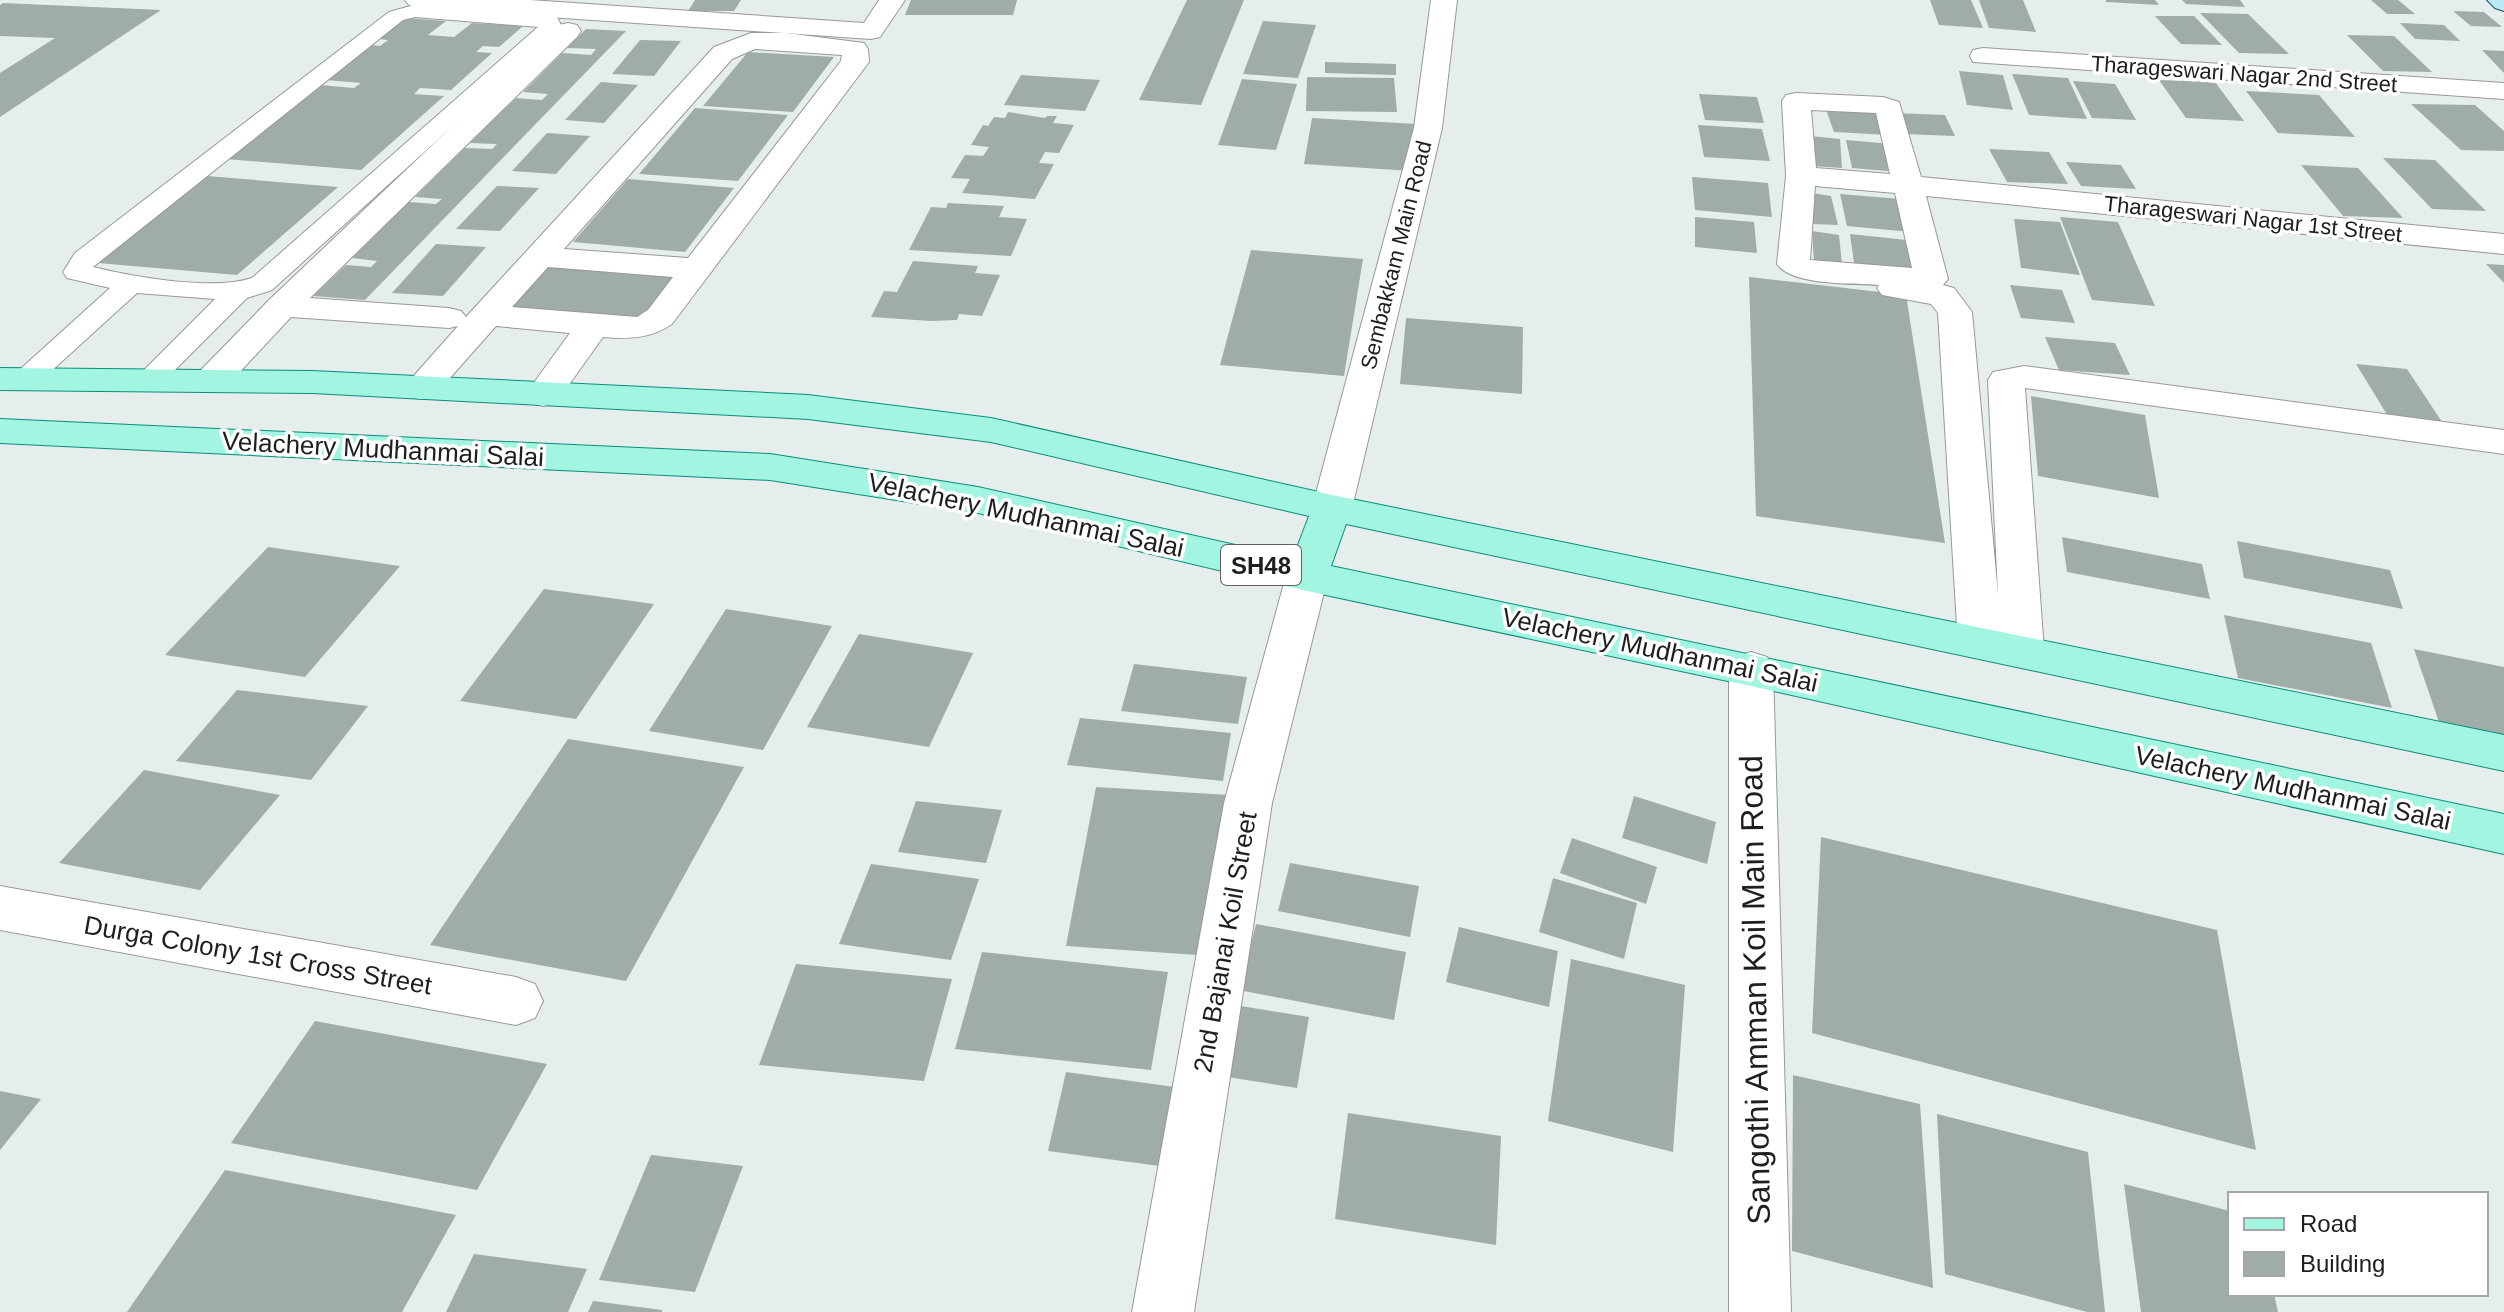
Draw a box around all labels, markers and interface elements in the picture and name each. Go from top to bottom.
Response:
street label: Tharageswari Nagar 2nd Street [2090,51,2398,97]
street label: Sembakkam Main Road [1355,138,1437,372]
street label: Tharageswari Nagar 1st Street [2103,191,2403,247]
street label: Velachery Mudhanmai Salai [221,426,545,472]
street label: Velachery Mudhanmai Salai [865,467,1187,563]
road number: SH48 [1221,545,1301,585]
street label: Velachery Mudhanmai Salai [1499,602,1821,698]
street label: Velachery Mudhanmai Salai [2132,740,2454,836]
street label: Sangothi Amman Koil Main Road [1733,755,1777,1225]
street label: 2nd Bajanai Koil Street [1187,808,1263,1075]
street label: Durga Colony 1st Cross Street [82,910,435,1001]
legend [2228,1192,2488,1296]
text: Road [2300,1210,2357,1237]
text: Building [2300,1250,2385,1277]

